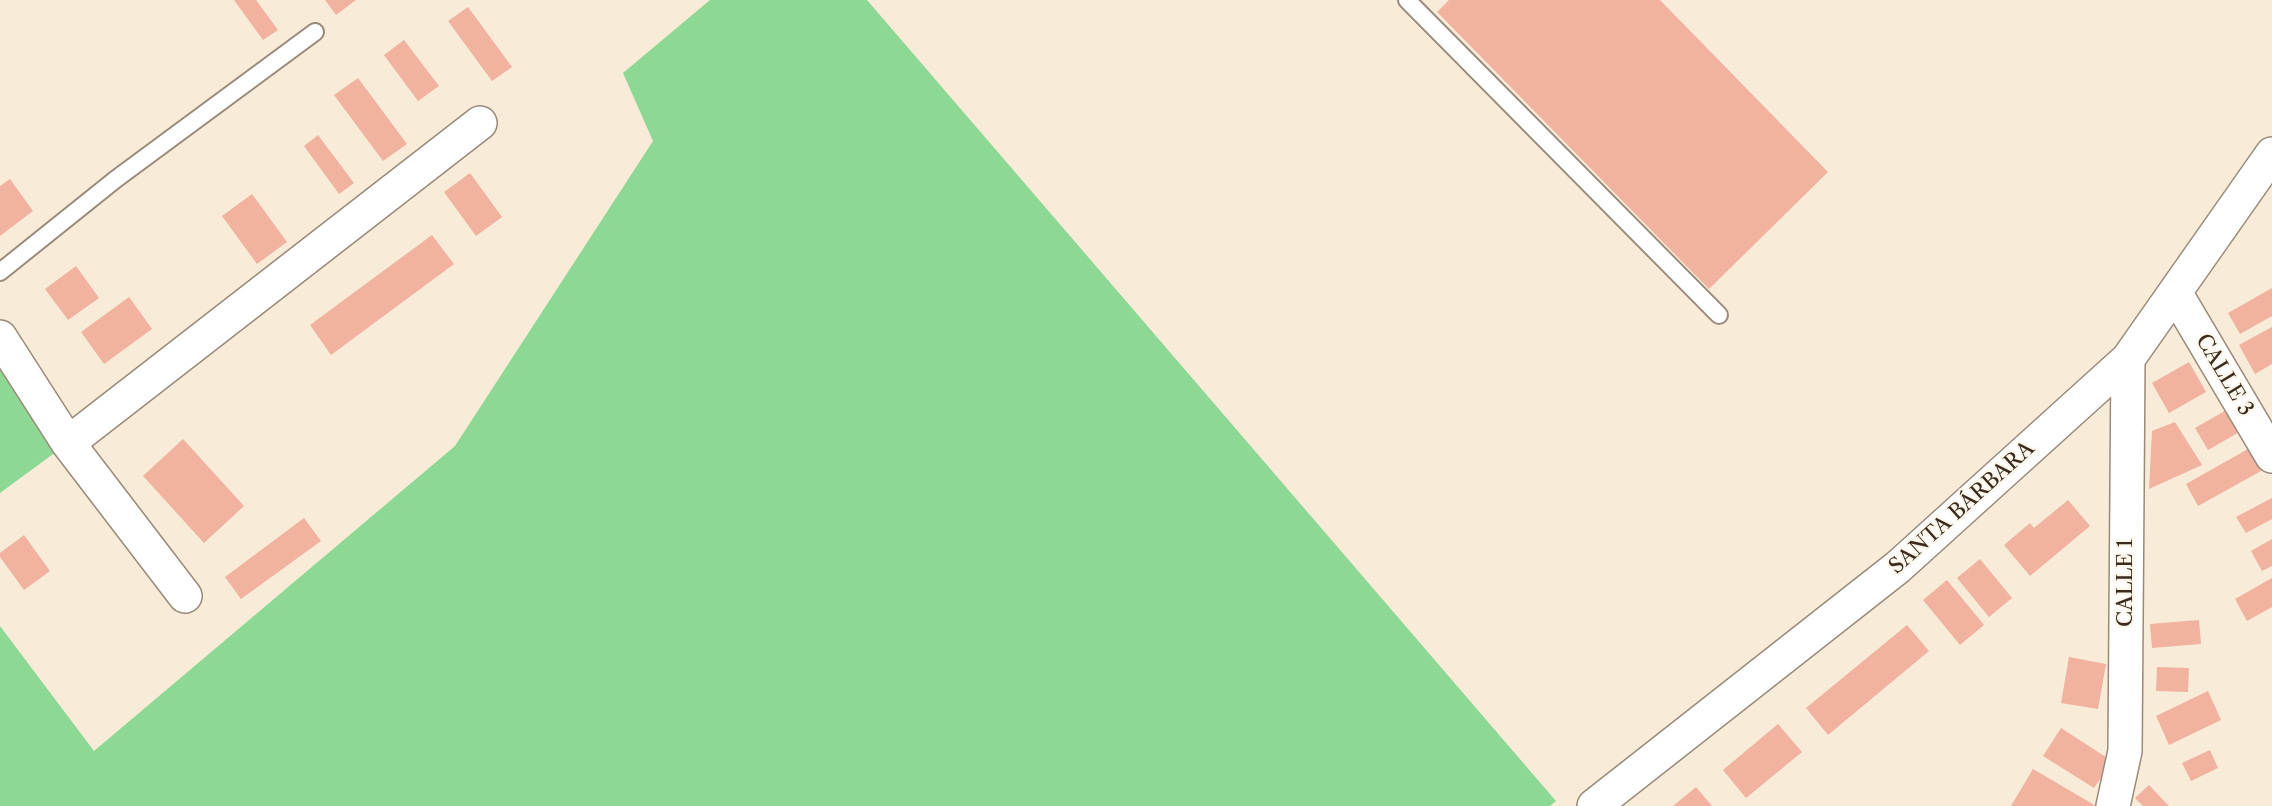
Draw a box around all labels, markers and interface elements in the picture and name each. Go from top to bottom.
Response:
street label: CALLE 3 [2190,330,2258,420]
street label: SANTA BÁRBARA [1884,436,2040,580]
street label: CALLE 1 [2113,539,2139,627]

